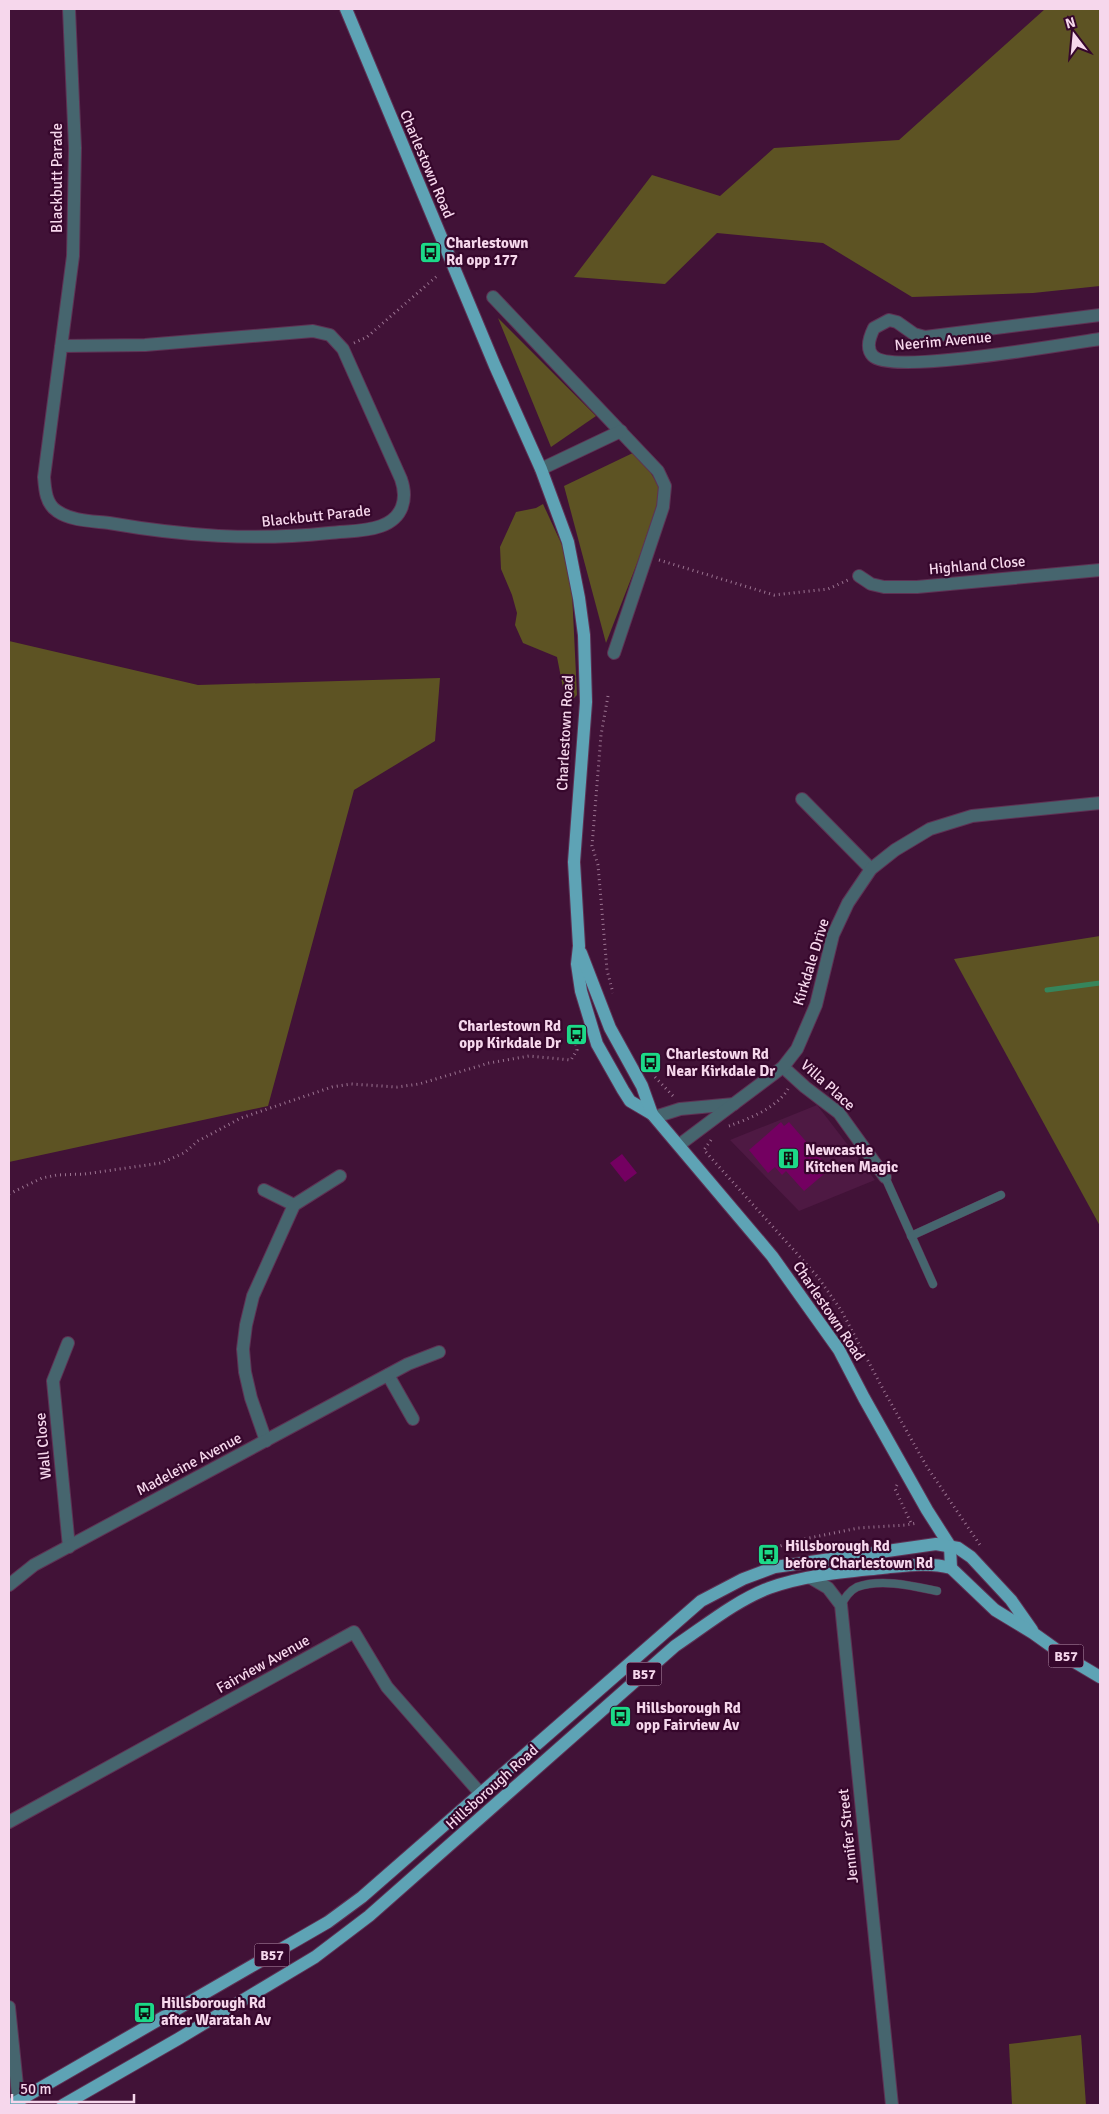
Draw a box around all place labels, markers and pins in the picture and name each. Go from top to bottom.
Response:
place label: Charlestown Rd opp 177 [446,234,528,269]
bus stop icon: Charlestown Rd opp 177 [418,240,442,264]
place label: Charlestown Rd opp Kirkdale Dr [458,1017,561,1052]
bus stop icon: Charlestown Rd opp Kirkdale Dr [565,1023,589,1047]
place label: Charlestown Rd Near Kirkdale Dr [666,1045,775,1080]
bus stop icon: Charlestown Rd Near Kirkdale Dr [638,1051,662,1075]
place label: Newcastle Kitchen Magic [805,1141,898,1176]
building icon: Newcastle Kitchen Magic [777,1147,801,1171]
place label: Hillsborough Rd before Charlestown Rd [785,1537,933,1572]
bus stop icon: Hillsborough Rd before Charlestown Rd [757,1543,781,1567]
place label: Hillsborough Rd opp Fairview Av [636,1699,741,1734]
bus stop icon: Hillsborough Rd opp Fairview Av [608,1705,632,1729]
place label: Hillsborough Rd after Waratah Av [161,1994,272,2029]
bus stop icon: Hillsborough Rd after Waratah Av [133,2000,157,2024]

